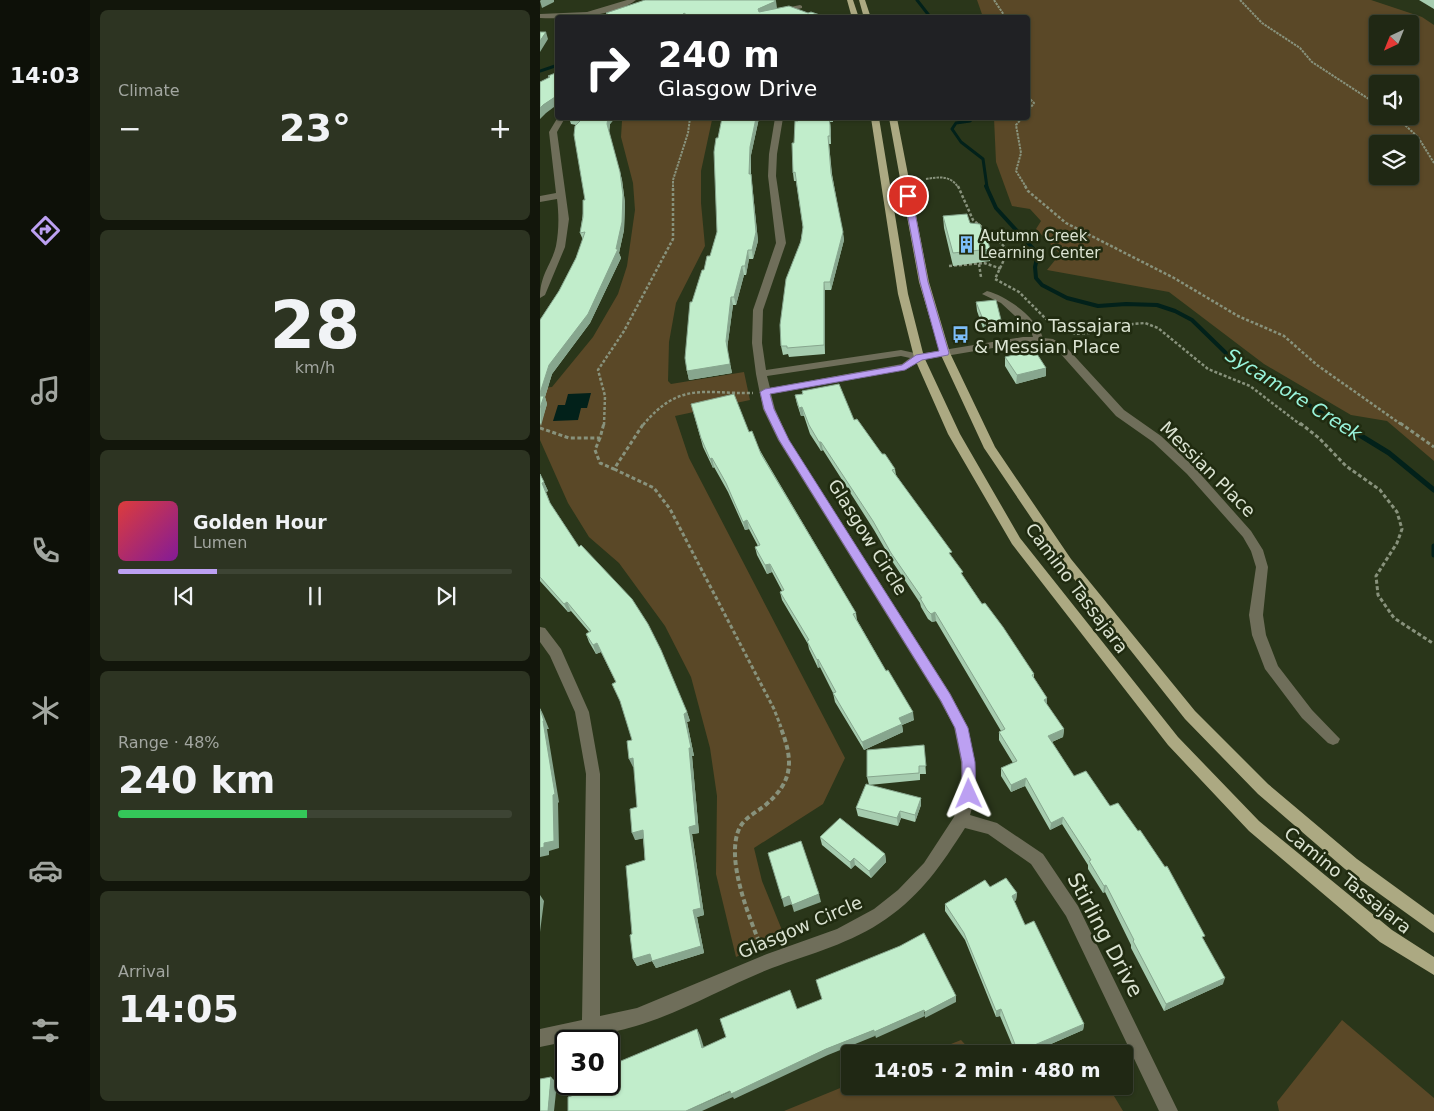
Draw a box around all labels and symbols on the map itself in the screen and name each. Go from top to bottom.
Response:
north arrow [1369,15,1419,65]
pin [887,175,929,217]
place label: Autumn Creek Learning Center [980,227,1101,262]
building icon: Autumn Creek Learning Center [956,235,976,255]
place label: Camino Tassajara & Messian Place [974,315,1132,357]
bus stop icon: Camino Tassajara & Messian Place [950,325,970,345]
water label: Sycamore Creek [1222,343,1367,445]
street label: Messian Place [1156,417,1260,521]
street label: Glasgow Circle [824,475,912,599]
street label: Camino Tassajara [1021,519,1133,657]
position arrow [942,767,994,819]
street label: Camino Tassajara [1280,822,1416,938]
street label: Stirling Drive [1062,869,1148,1001]
street label: Glasgow Circle [735,891,865,963]
speed limit sign: 30 [555,1030,620,1095]

